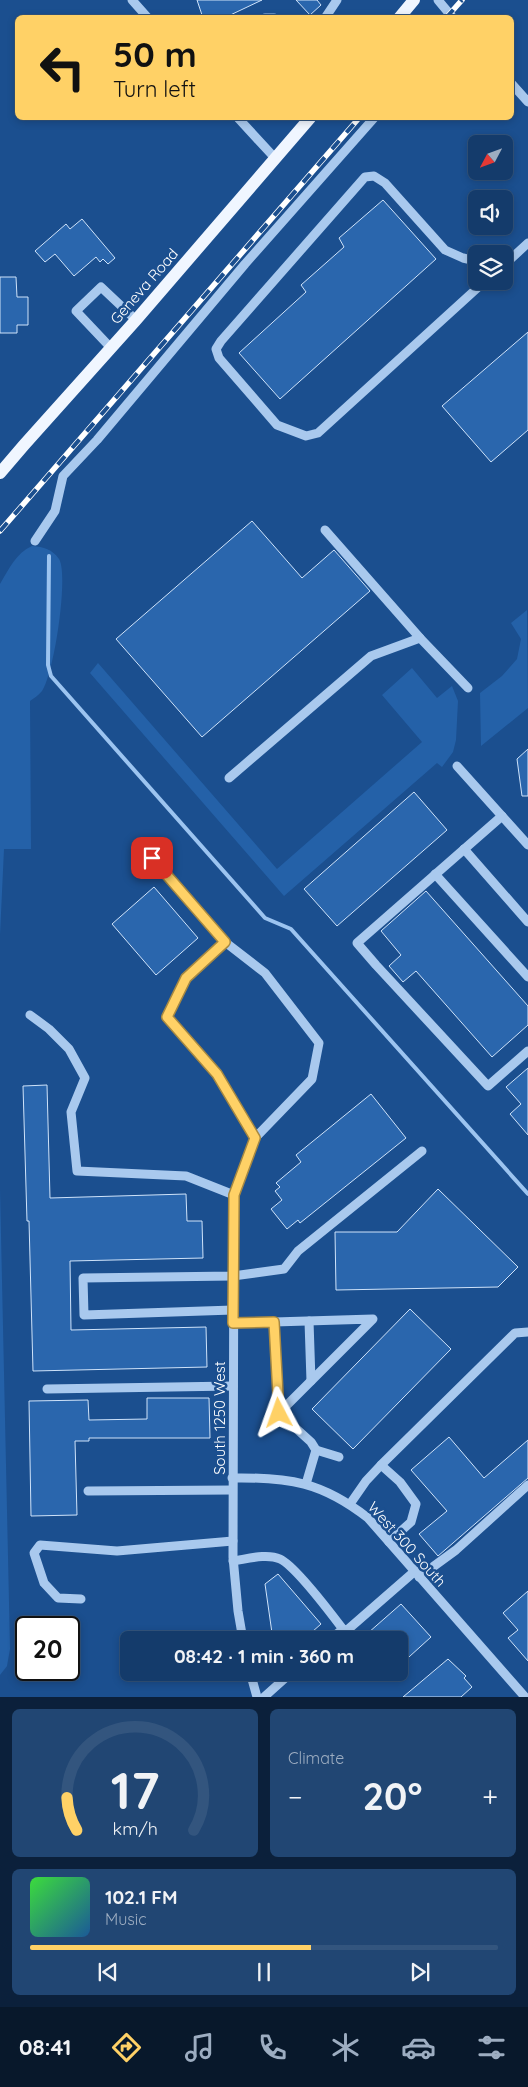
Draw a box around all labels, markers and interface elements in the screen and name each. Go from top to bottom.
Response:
text: 50 m [113,32,197,76]
icon: left [30,35,95,100]
text: Turn left [113,75,196,103]
north arrow [468,135,512,180]
map controls [468,135,513,290]
button: sound [468,190,513,235]
street label: Geneva Road [106,244,182,328]
button: layers [468,245,513,290]
pin [131,837,173,879]
icon: arrive [138,844,166,872]
street label: South 1250 West [210,1361,229,1475]
position arrow [252,1386,304,1438]
street label: West 300 South [364,1497,450,1591]
speed limit sign: 20 [15,1616,80,1681]
text: 08:42 · 1 min · 360 m [174,1644,354,1668]
text: Climate [288,1748,344,1768]
text: 17 [111,1757,159,1822]
text: 20° [362,1772,422,1820]
text: − [288,1779,303,1814]
text: + [482,1779,498,1814]
text: km/h [112,1817,158,1839]
text: 102.1 FM [105,1885,178,1909]
text: Music [105,1909,147,1929]
icon: previous [94,1958,122,1986]
icon: pause [250,1958,278,1986]
icon: next [406,1958,434,1986]
icon: directions [109,2030,144,2065]
icon: music [182,2030,217,2065]
icon: phone [255,2030,290,2065]
icon: climate [328,2030,363,2065]
icon: car [401,2030,436,2065]
icon: filters [474,2030,509,2065]
text: 08:41 [19,2033,71,2061]

